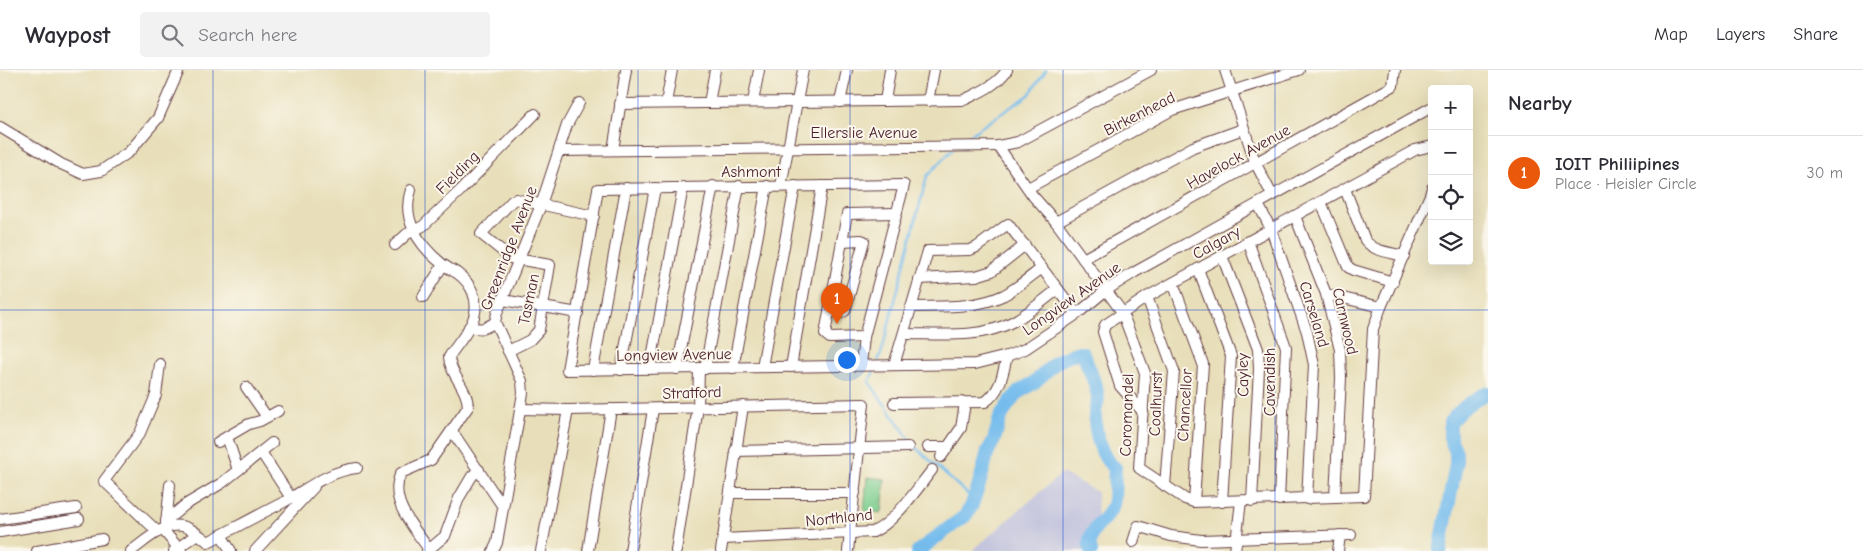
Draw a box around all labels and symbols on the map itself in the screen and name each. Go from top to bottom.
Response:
street label: Birkenhead [1101,88,1178,140]
street label: Havelock Avenue [1184,121,1293,193]
street label: Ellerslie Avenue [811,124,917,142]
street label: Fielding [432,147,483,198]
street label: Ashmont [721,163,781,181]
street label: Greenridge Avenue [477,184,541,313]
street label: Calgary [1189,222,1244,263]
street label: Longview Avenue [1019,258,1124,339]
street label: Tasman [515,272,543,327]
street label: Carseland [1295,279,1333,350]
pin: 1 [821,283,853,324]
street label: Carnwood [1329,286,1361,356]
street label: Longview Avenue [616,345,732,365]
your location [834,347,860,373]
street label: Cavendish [1261,348,1279,416]
street label: Cayley [1234,352,1252,397]
street label: Chancellor [1174,367,1196,442]
street label: Coalhurst [1146,371,1166,437]
street label: Coromandel [1117,373,1137,457]
street label: Stratford [662,383,722,403]
street label: Northland [805,506,874,530]

